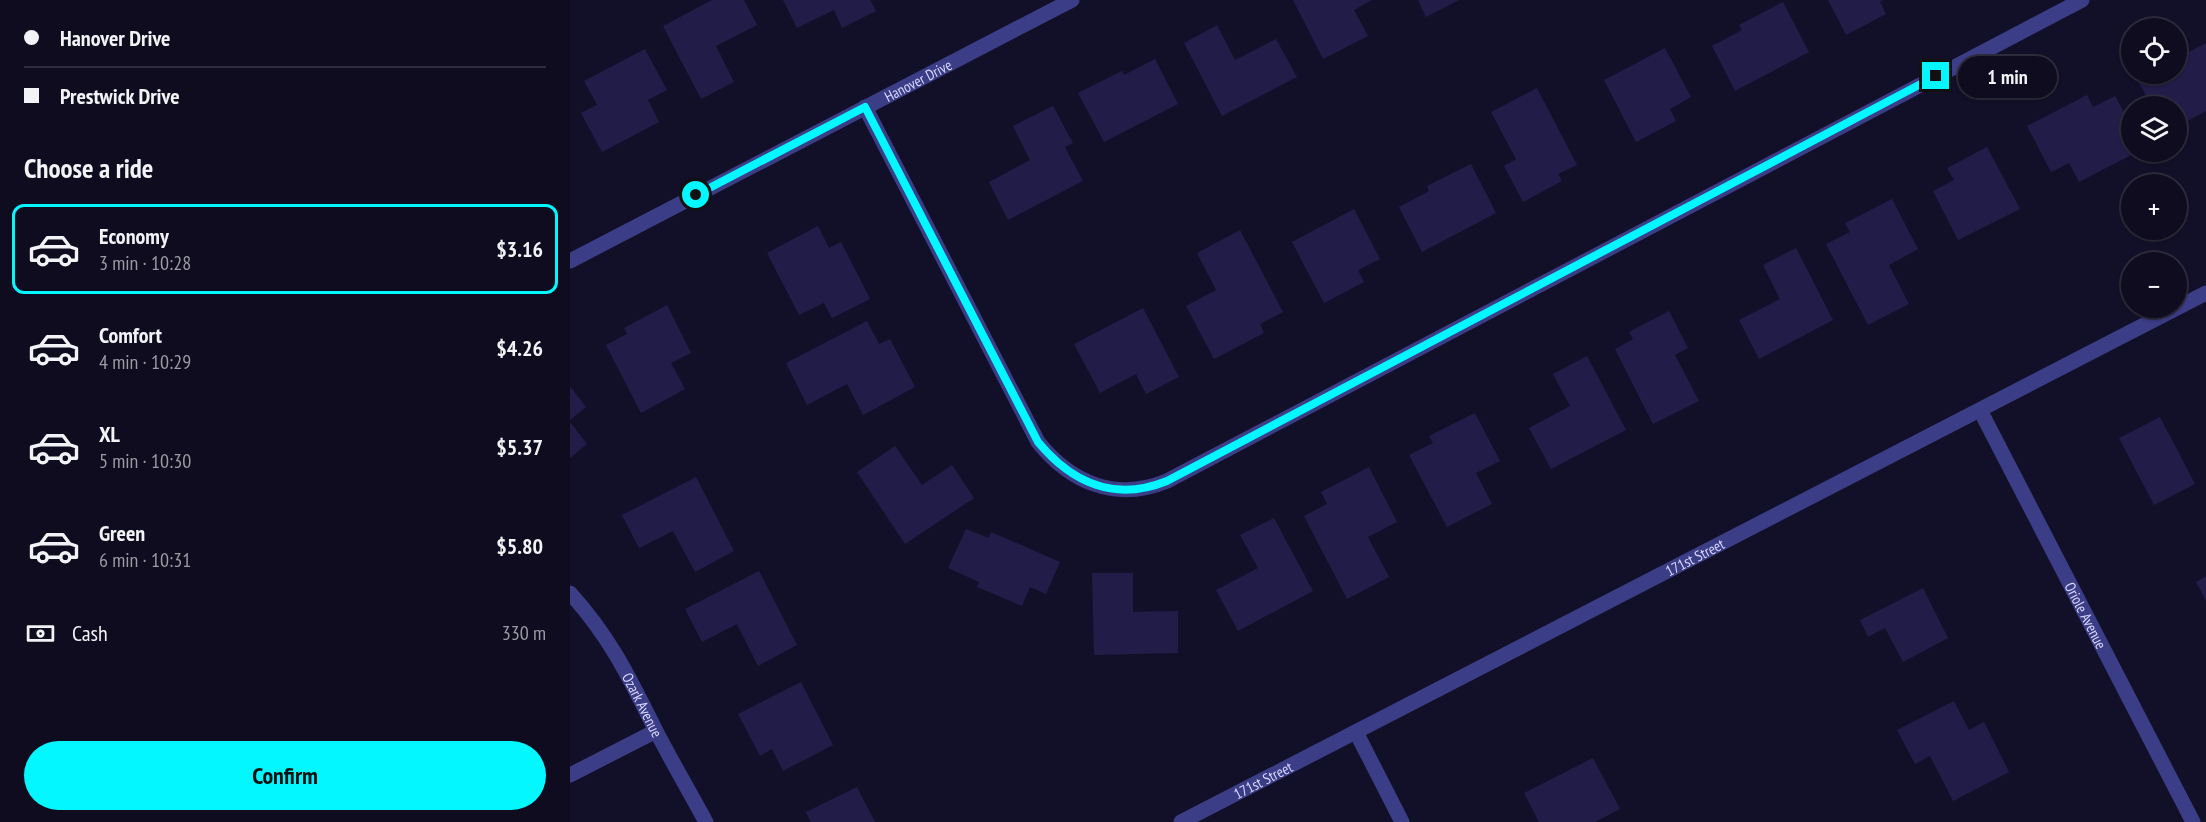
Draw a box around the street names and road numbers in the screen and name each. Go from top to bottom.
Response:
street label: Hanover Drive [881,55,955,106]
street label: 171st Street [1662,534,1727,580]
street label: Oriole Avenue [2061,579,2111,652]
street label: Ozark Avenue [618,669,667,740]
street label: 171st Street [1230,757,1295,803]

